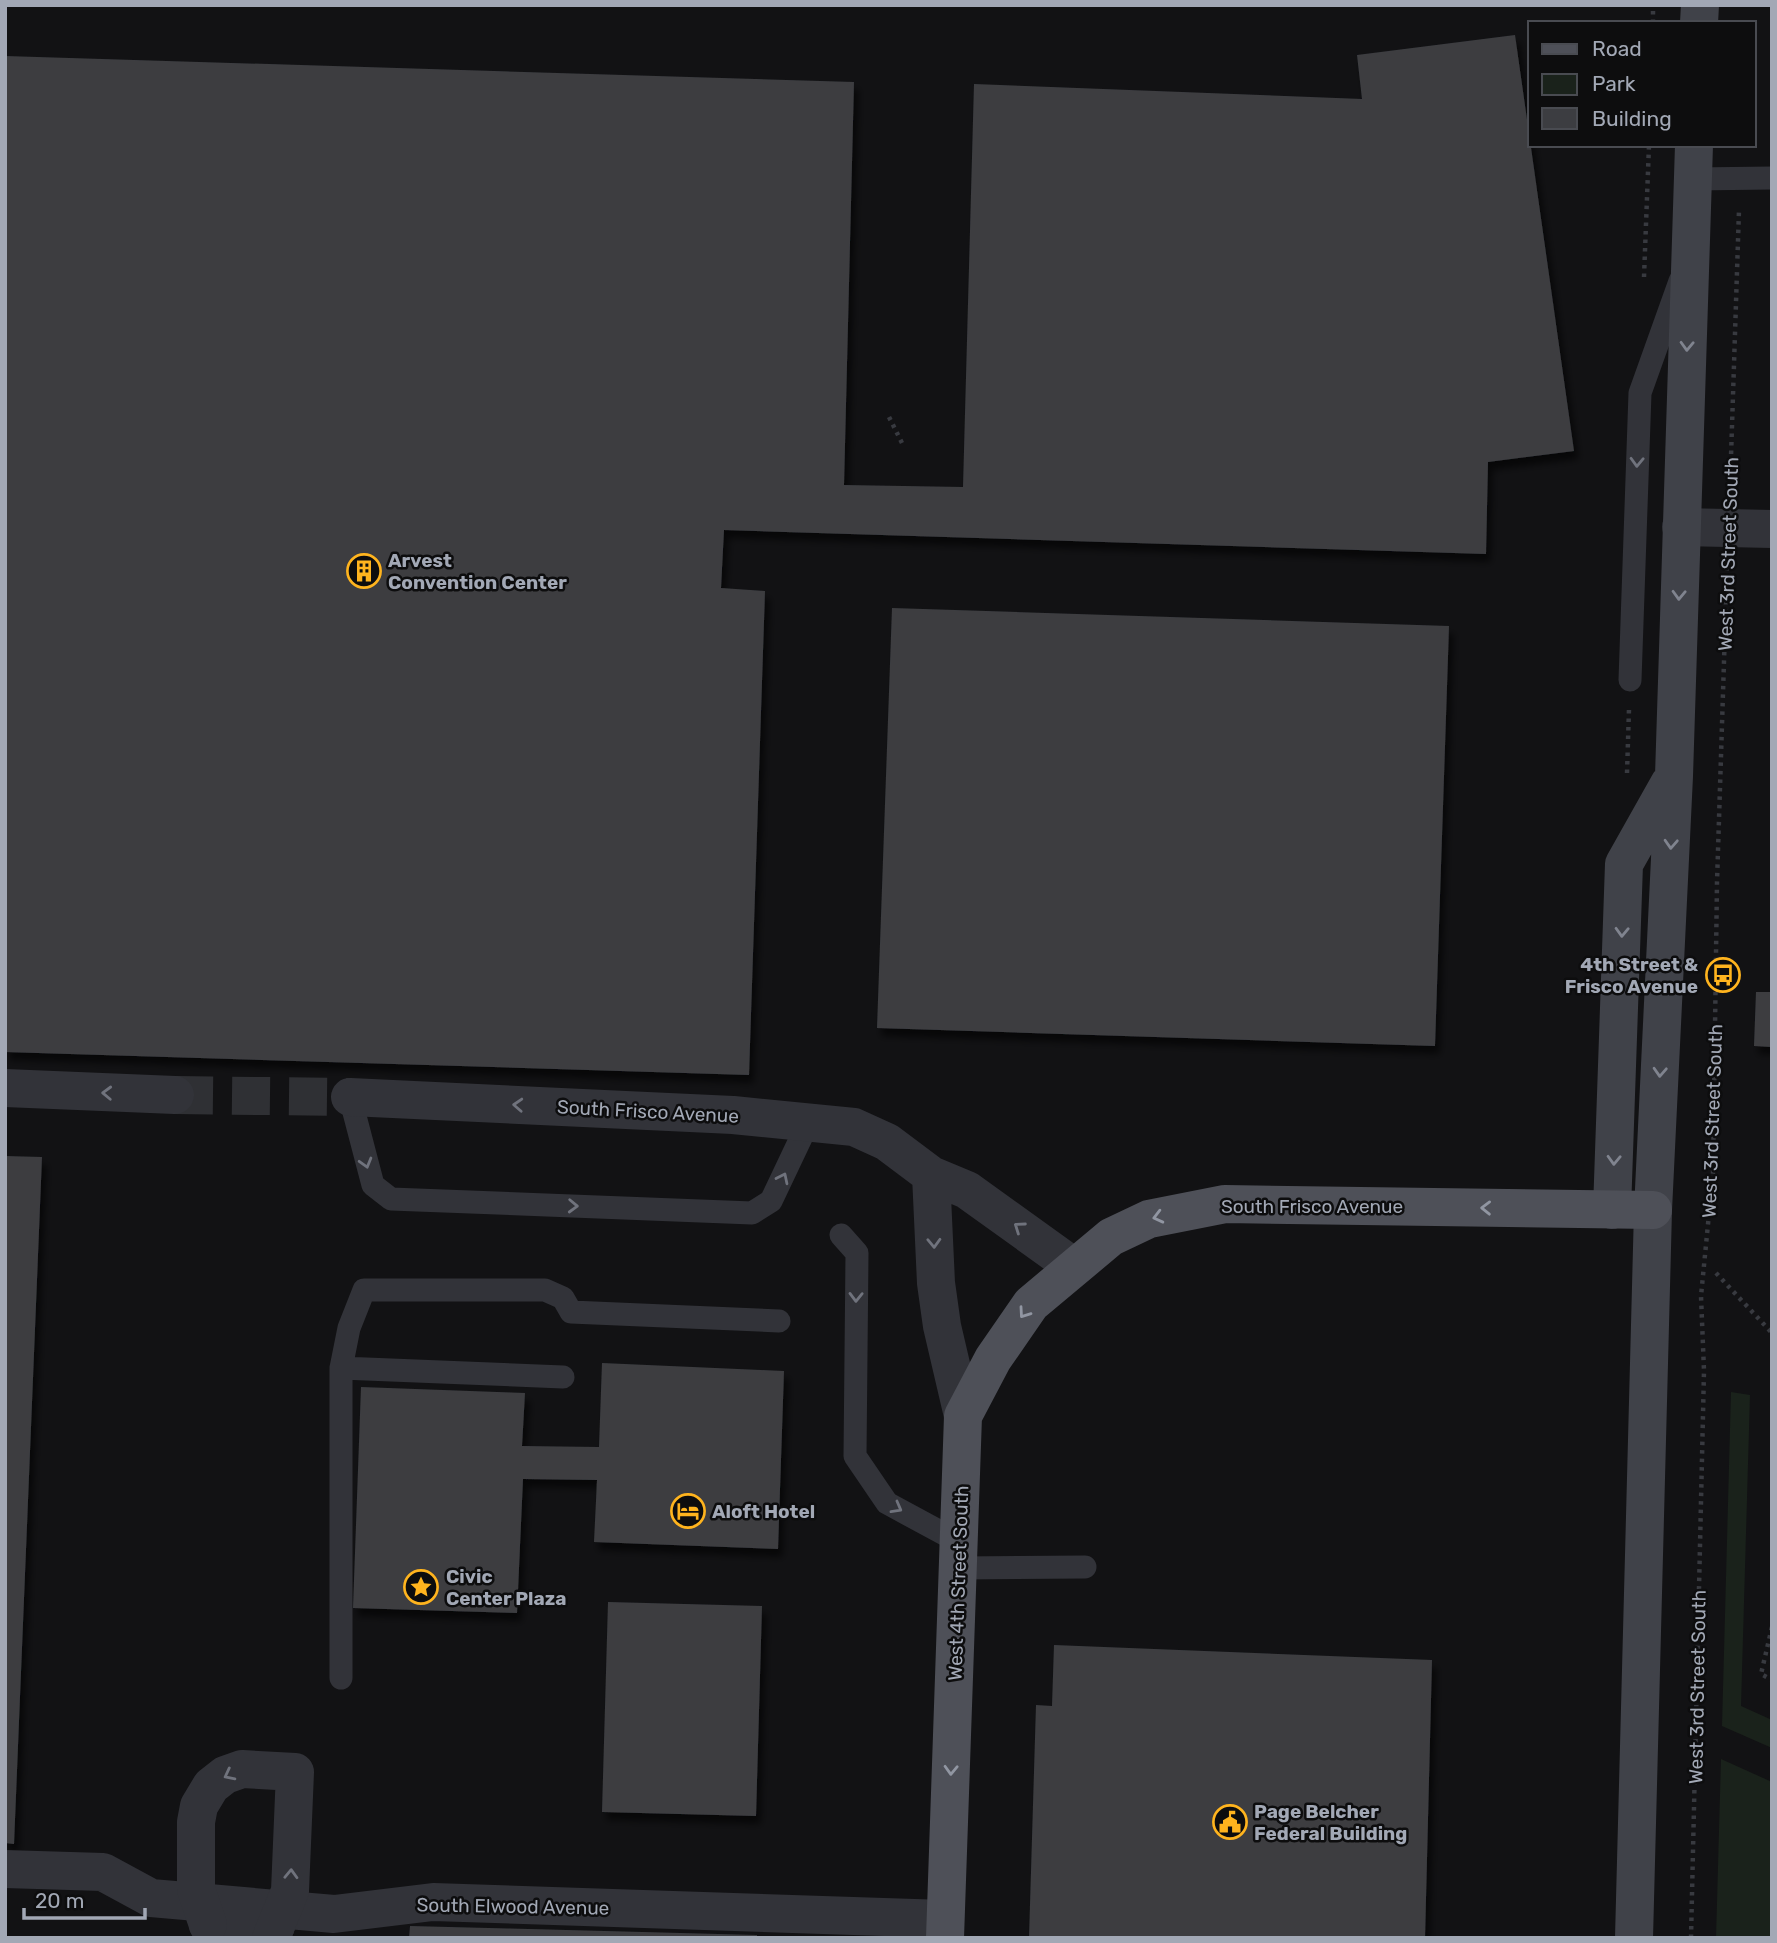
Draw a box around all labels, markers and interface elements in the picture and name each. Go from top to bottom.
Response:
legend [1528,21,1756,147]
text: Road [1592,36,1642,61]
text: Park [1592,71,1636,96]
text: Building [1592,106,1672,131]
one-way arrow [1680,340,1695,351]
one-way arrow [1630,456,1645,467]
street label: West 3rd Street South [1714,456,1743,652]
place label: Arvest Convention Center [388,549,567,594]
building icon: Arvest Convention Center [345,552,383,590]
one-way arrow [1672,589,1687,600]
one-way arrow [1663,839,1678,850]
one-way arrow [1614,927,1629,938]
place label: 4th Street & Frisco Avenue [1565,953,1698,998]
bus stop icon: 4th Street & Frisco Avenue [1704,956,1742,994]
street label: West 3rd Street South [1698,1023,1727,1219]
one-way arrow [1653,1066,1668,1077]
one-way arrow [101,1085,112,1100]
street label: South Frisco Avenue [556,1095,740,1128]
one-way arrow [512,1097,523,1112]
one-way arrow [1606,1155,1622,1166]
one-way arrow [358,1157,373,1169]
one-way arrow [774,1173,788,1185]
street label: South Frisco Avenue [1221,1195,1403,1218]
one-way arrow [567,1198,578,1213]
one-way arrow [1480,1200,1491,1215]
one-way arrow [1153,1209,1165,1223]
one-way arrow [1014,1223,1027,1235]
one-way arrow [927,1238,942,1249]
one-way arrow [849,1292,864,1303]
one-way arrow [1020,1305,1032,1318]
street label: West 4th Street South [944,1485,973,1681]
hotel icon: Aloft Hotel [669,1492,707,1530]
place label: Aloft Hotel [712,1500,815,1523]
one-way arrow [890,1500,903,1513]
place label: Civic Center Plaza [446,1565,566,1610]
place icon: Civic Center Plaza [402,1568,440,1606]
street label: West 3rd Street South [1684,1590,1711,1784]
one-way arrow [944,1765,959,1776]
one-way arrow [224,1767,236,1781]
place label: Page Belcher Federal Building [1254,1800,1407,1845]
public building icon: Page Belcher Federal Building [1211,1803,1249,1841]
one-way arrow [283,1868,299,1878]
scale bar [24,1876,145,1920]
text: 20 m [35,1888,84,1913]
street label: South Elwood Avenue [416,1893,610,1920]

